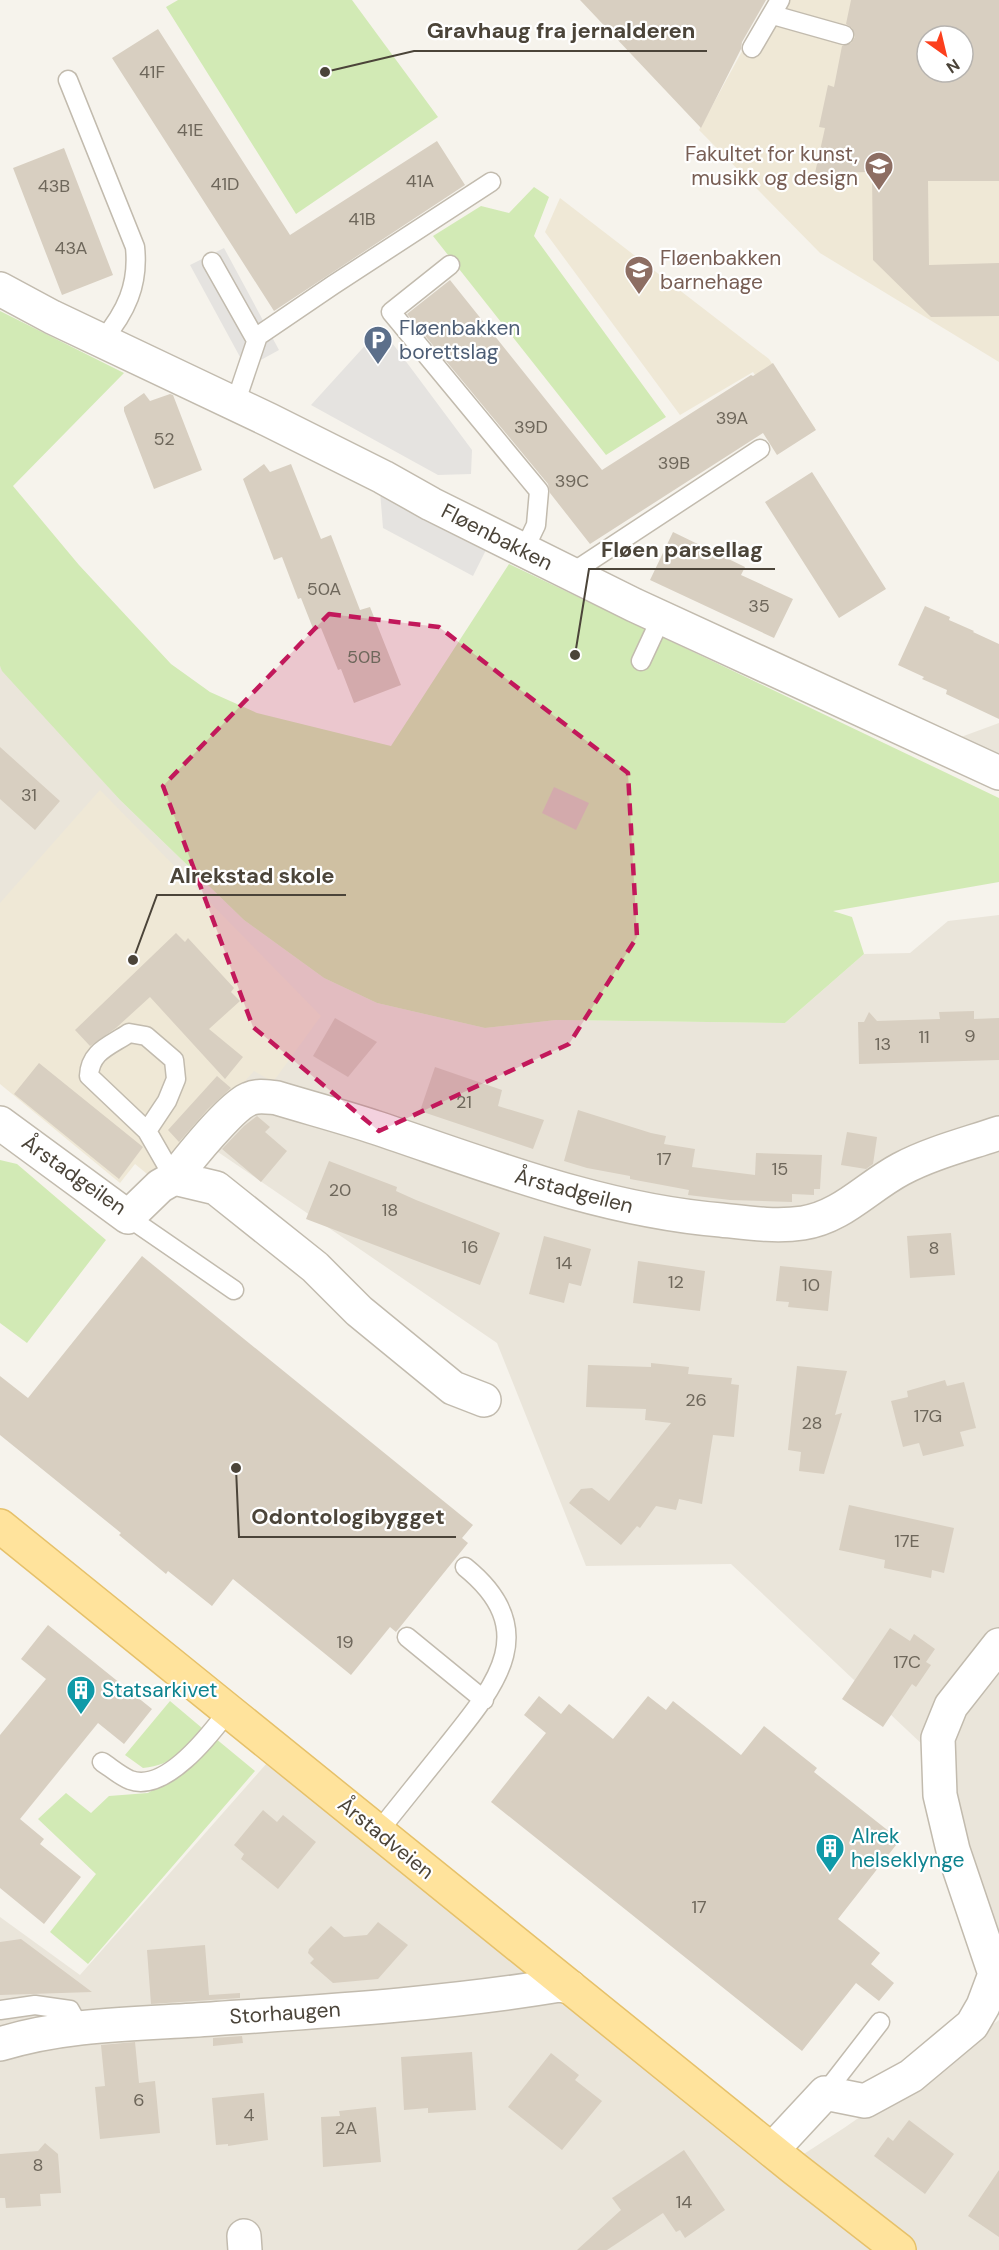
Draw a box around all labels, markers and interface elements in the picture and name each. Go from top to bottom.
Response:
callout: Gravhaug fra jernalderen [414,11,707,51]
text: Gravhaug fra jernalderen [427,16,695,45]
north arrow [915,24,975,84]
text: N [942,54,964,78]
house number: 41F [139,60,165,84]
house number: 41E [177,118,203,142]
place label: Fakultet for kunst, musikk og design [685,140,858,192]
school or university icon: Fakultet for kunst, musikk og design [863,150,895,192]
house number: 41A [406,169,434,193]
house number: 41D [211,172,239,196]
house number: 43B [38,174,70,198]
house number: 41B [348,207,376,231]
house number: 43A [55,236,87,260]
place label: Fløenbakken barnehage [660,244,781,296]
school or university icon: Fløenbakken barnehage [623,254,655,296]
place label: Fløenbakken borettslag [399,314,520,366]
parking icon: Fløenbakken borettslag [362,324,394,366]
house number: 39A [716,406,748,430]
house number: 39D [514,415,548,439]
house number: 52 [153,427,175,451]
house number: 39B [658,451,690,475]
house number: 39C [555,469,589,493]
street label: Fløenbakken [437,497,557,577]
callout: Fløen parsellag [589,529,775,569]
text: Fløen parsellag [601,535,763,564]
house number: 50A [307,577,341,601]
house number: 35 [748,594,770,618]
house number: 50B [347,645,381,669]
house number: 31 [21,783,37,807]
callout: Alrekstad skole [157,855,346,895]
text: Alrekstad skole [169,861,335,890]
house number: 9 [964,1024,976,1048]
house number: 11 [918,1025,930,1049]
house number: 13 [875,1032,891,1056]
house number: 21 [456,1090,472,1114]
street label: Årstadgeilen [16,1129,132,1221]
house number: 17 [656,1147,672,1171]
house number: 15 [772,1157,788,1181]
street label: Årstadgeilen [512,1162,636,1220]
house number: 20 [329,1178,351,1202]
house number: 18 [382,1198,398,1222]
house number: 16 [462,1235,478,1259]
house number: 8 [929,1236,939,1260]
house number: 14 [556,1251,572,1275]
house number: 12 [668,1270,684,1294]
house number: 10 [802,1273,820,1297]
house number: 26 [685,1388,707,1412]
house number: 17G [914,1404,942,1428]
house number: 28 [801,1411,823,1435]
callout: Odontologibygget [239,1497,456,1537]
text: Odontologibygget [251,1502,445,1531]
house number: 17E [894,1529,920,1553]
house number: 19 [337,1630,353,1654]
house number: 17C [893,1650,921,1674]
building icon: Statsarkivet [65,1674,97,1716]
place label: Statsarkivet [102,1676,217,1704]
street label: Årstadveien [332,1791,440,1885]
place label: Alrek helseklynge [851,1822,964,1874]
building icon: Alrek helseklynge [814,1832,846,1874]
house number: 17 [691,1895,707,1919]
street label: Storhaugen [229,1995,341,2031]
house number: 6 [133,2088,145,2112]
house number: 4 [244,2103,255,2127]
house number: 2A [335,2116,357,2140]
house number: 8 [33,2153,43,2177]
house number: 14 [676,2190,692,2214]

